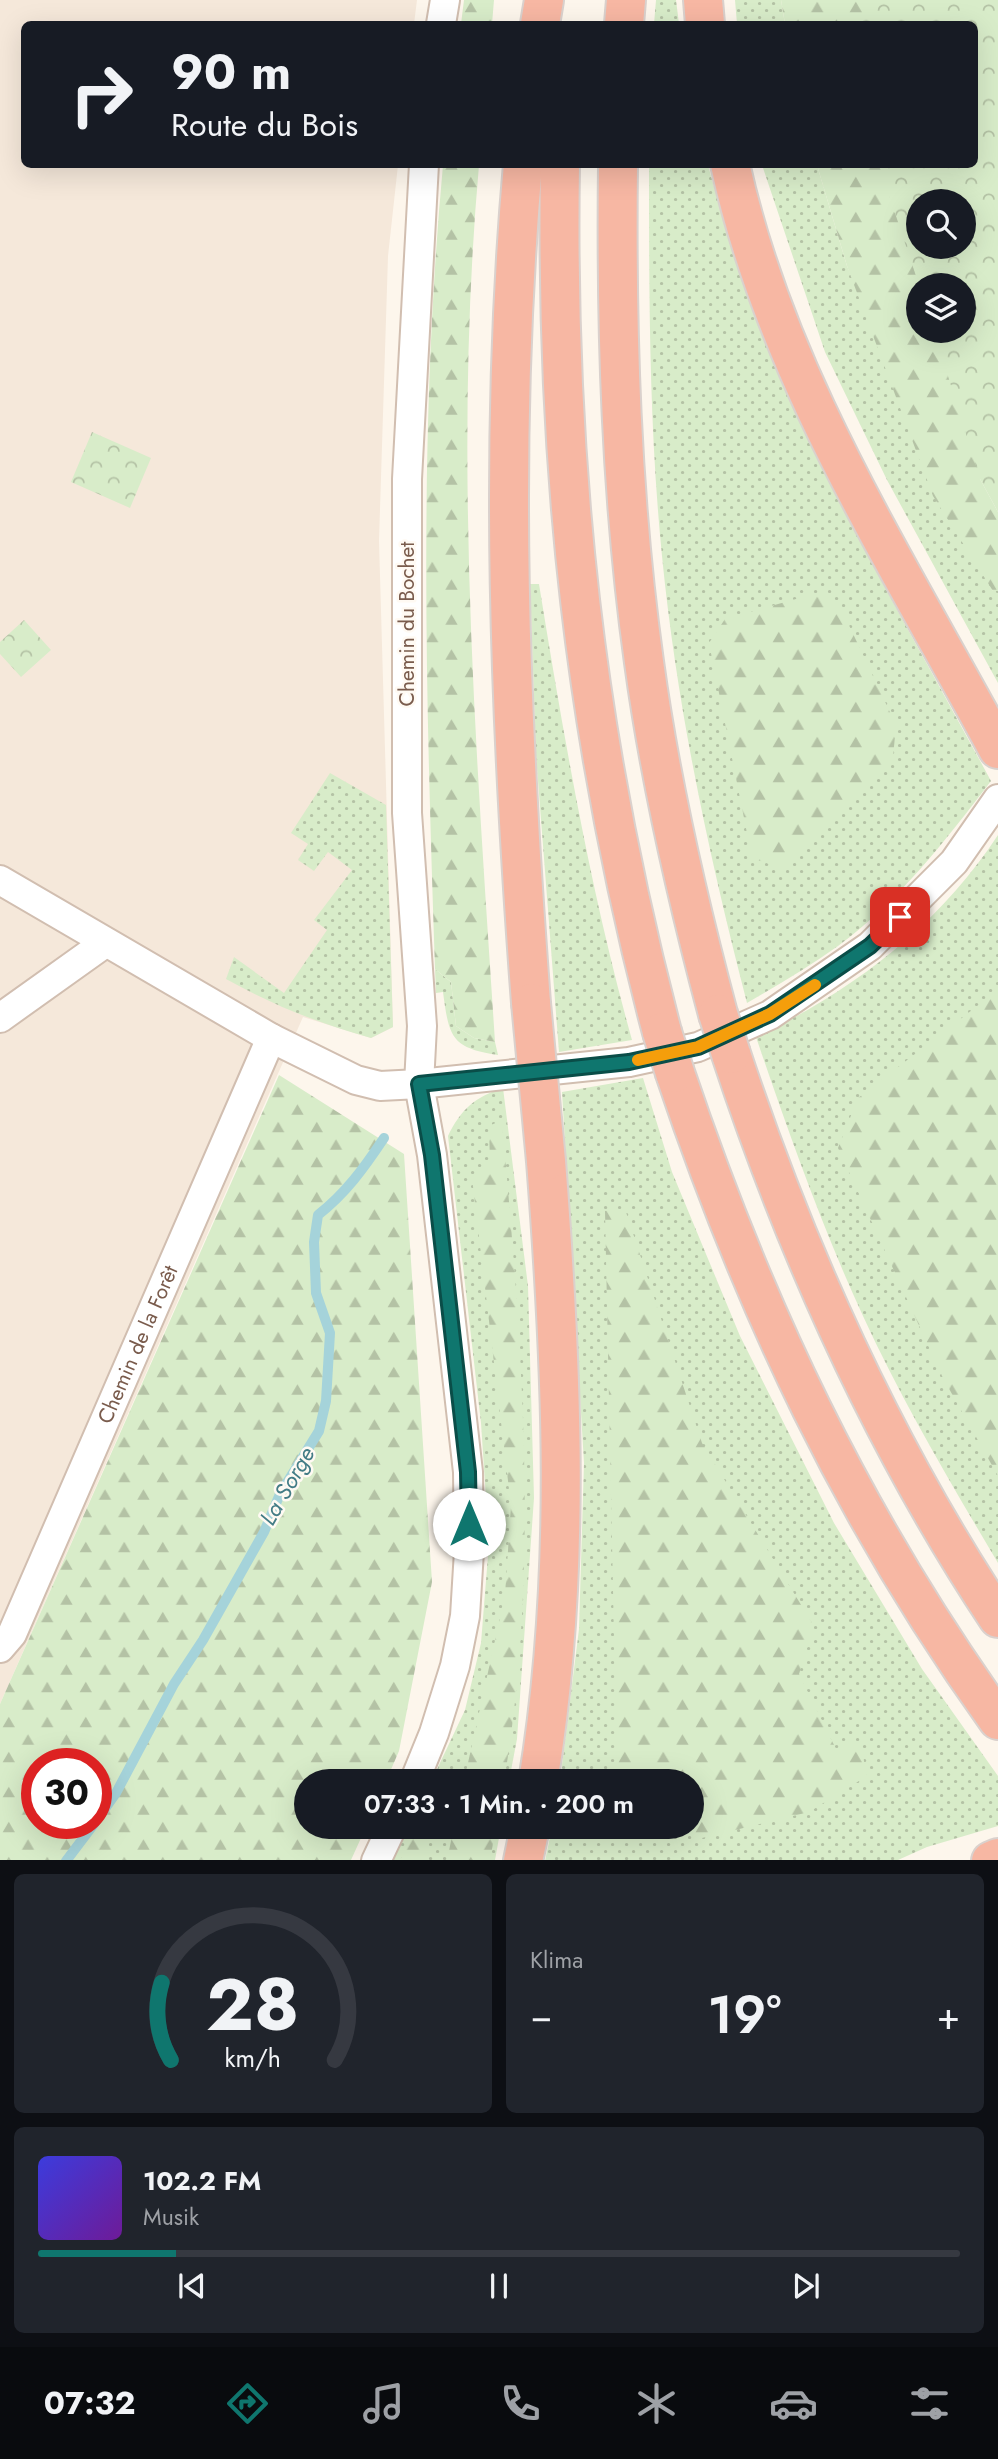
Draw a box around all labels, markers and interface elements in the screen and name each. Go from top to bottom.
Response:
text: 90 m [171,37,291,107]
icon: right [56,49,147,140]
text: Route du Bois [171,102,358,148]
map controls [906,189,976,343]
button: search [906,189,976,259]
button: layers [906,273,976,343]
street label: Chemin du Bochet [392,542,422,706]
pin [870,887,930,947]
icon: arrive [881,898,919,936]
street label: Chemin de la Forêt [90,1261,185,1428]
water label: La Sorge [251,1440,323,1532]
position arrow [432,1487,506,1561]
speed limit sign: 30 [21,1748,112,1839]
text: 07:33 · 1 Min. · 200 m [364,1785,634,1823]
text: Klima [530,1943,583,1977]
text: 28 [206,1952,300,2057]
text: 19° [708,1977,782,2053]
text: − [530,1988,552,2043]
text: + [937,1988,960,2043]
text: km/h [225,2039,281,2075]
text: 102.2 FM [143,2162,261,2200]
text: Musik [143,2200,199,2234]
icon: previous [173,2267,211,2305]
icon: pause [480,2267,518,2305]
icon: next [787,2267,825,2305]
icon: directions [223,2379,272,2428]
icon: music [359,2379,408,2428]
icon: phone [496,2379,545,2428]
icon: climate [632,2379,681,2428]
icon: car [769,2379,818,2428]
icon: filters [905,2379,954,2428]
text: 07:32 [44,2380,135,2426]

